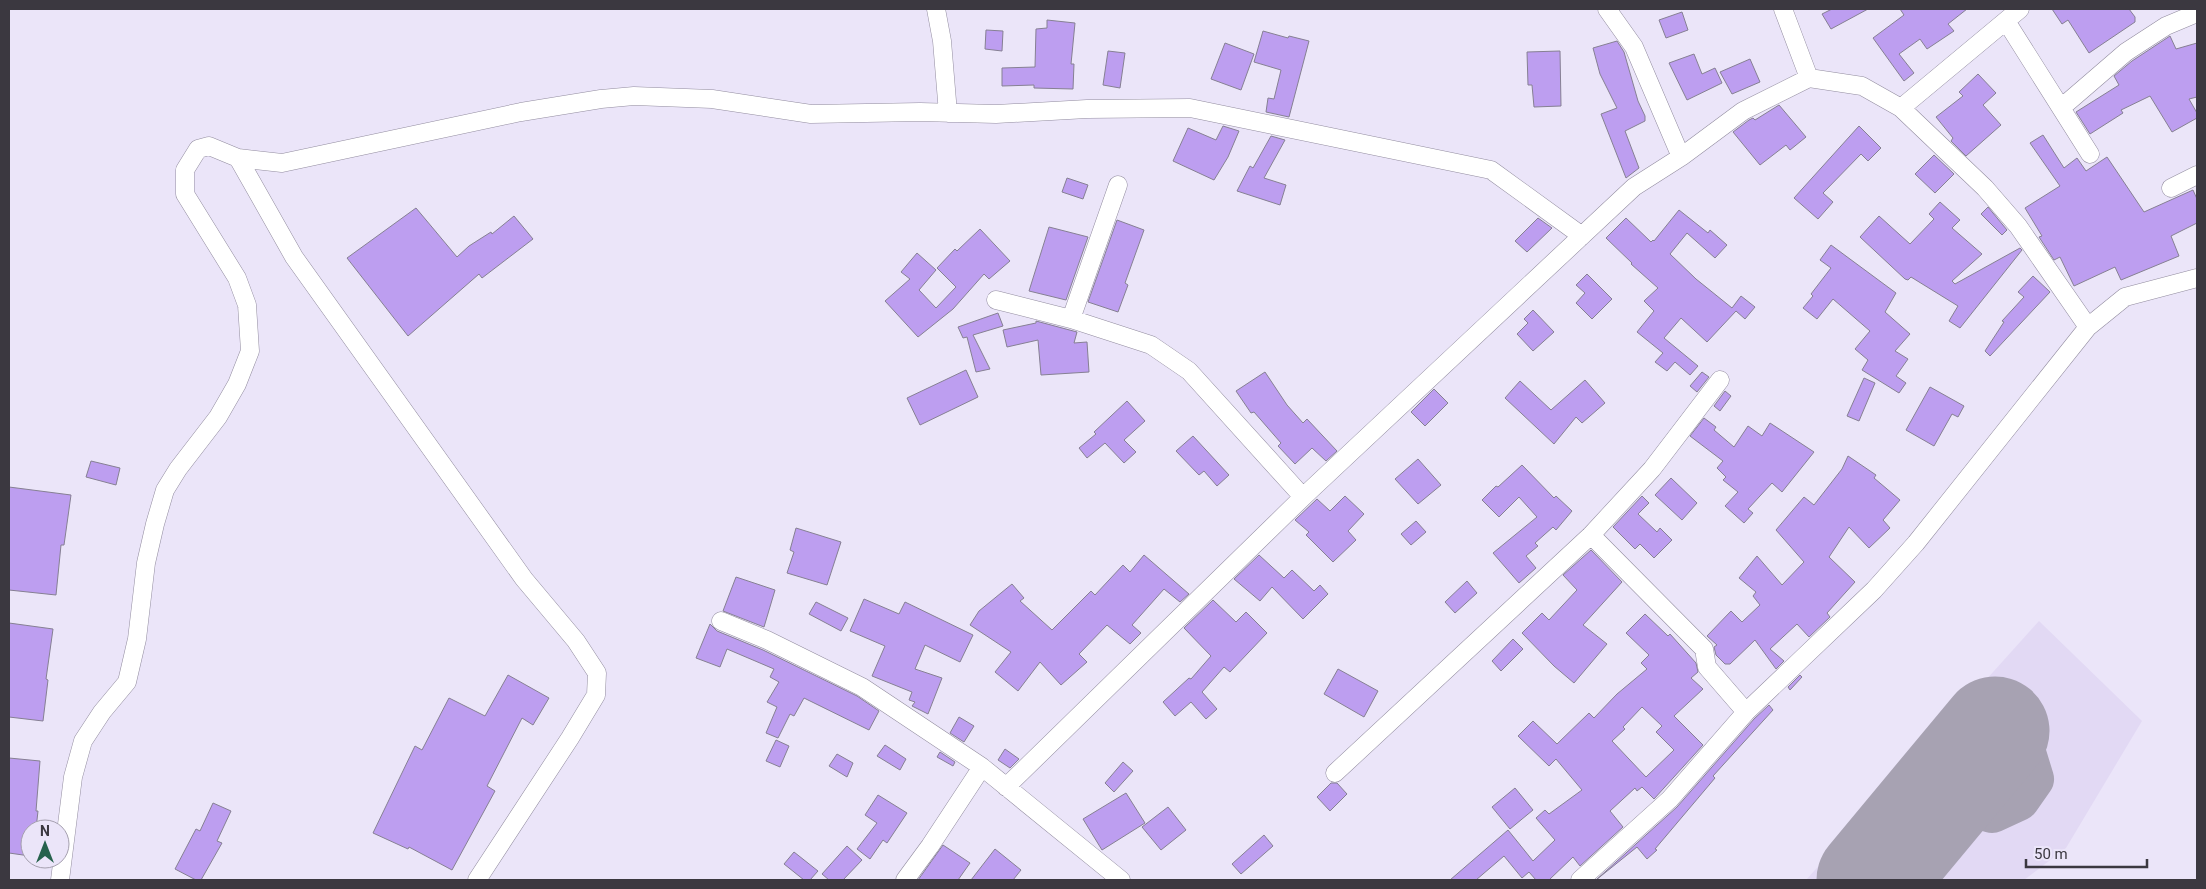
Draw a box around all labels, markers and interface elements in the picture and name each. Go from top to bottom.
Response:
north arrow [20,819,70,869]
text: N [40,823,50,839]
scale bar [2026,836,2147,868]
text: 50 m [2034,845,2068,863]

